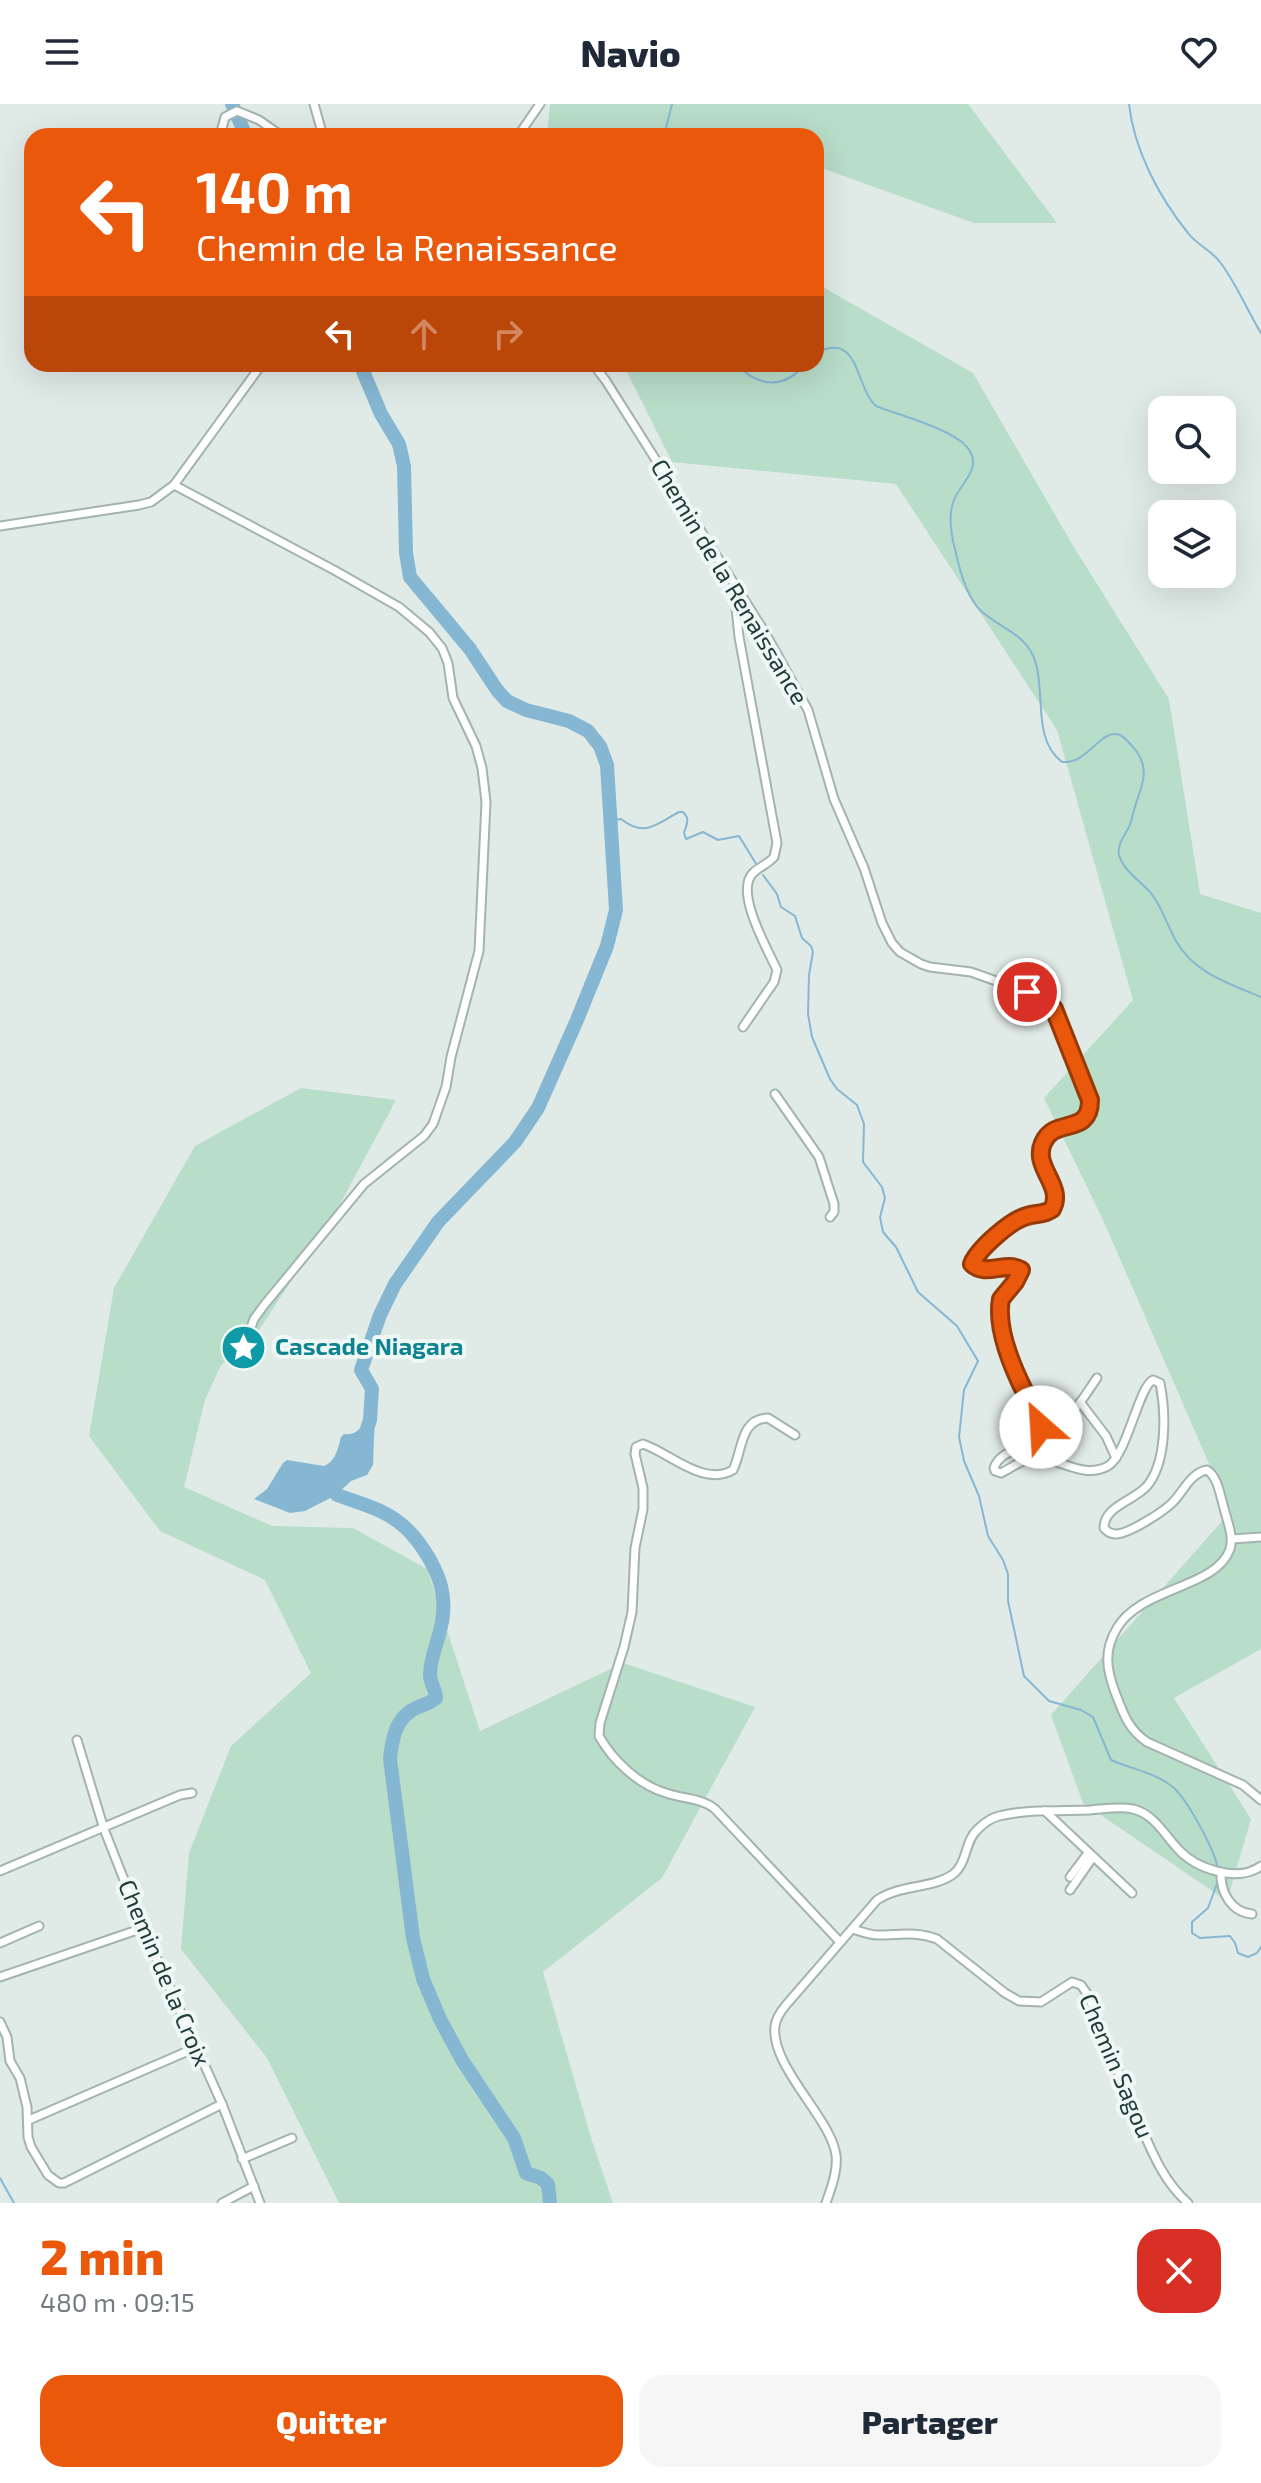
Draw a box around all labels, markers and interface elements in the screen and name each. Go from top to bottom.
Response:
icon: menu [40,30,84,74]
icon: heart [1177,30,1221,74]
text: Navio [580,31,681,74]
text: 140 m [196,157,353,224]
icon: left [64,160,168,264]
text: Chemin de la Renaissance [196,225,618,268]
icon: left [318,312,362,356]
icon: ahead [402,312,446,356]
icon: right [486,312,530,356]
map controls [1148,396,1236,588]
button: search [1148,396,1236,484]
street label: Chemin de la Renaissance [645,453,815,709]
button: layers [1148,500,1236,588]
pin [993,958,1061,1026]
icon: arrive [1005,970,1049,1014]
place icon: Cascade Niagara [220,1323,268,1371]
place label: Cascade Niagara [275,1331,463,1360]
position arrow [999,1385,1083,1469]
street label: Chemin de la Croix [113,1875,218,2070]
street label: Chemin Sagou [1074,1989,1161,2142]
text: 2 min [40,2227,164,2285]
button: close [1137,2229,1221,2313]
text: 480 m · 09:15 [40,2286,195,2317]
button: Quitter [40,2375,623,2467]
button: Partager [639,2375,1221,2467]

